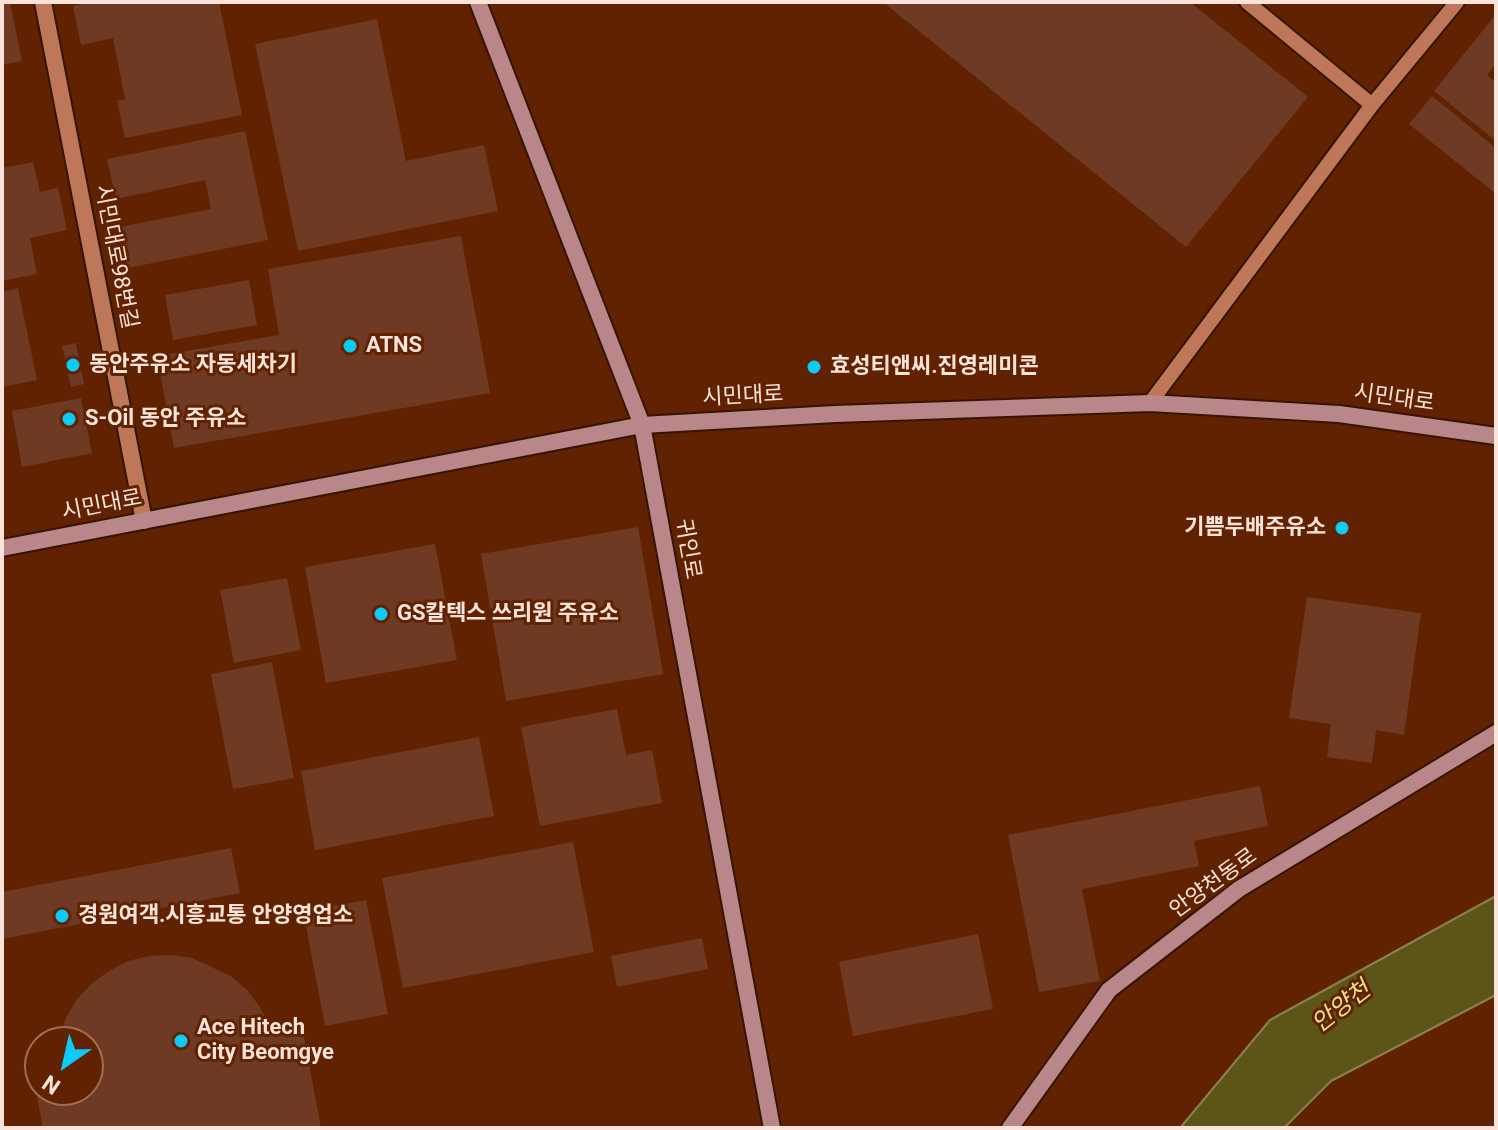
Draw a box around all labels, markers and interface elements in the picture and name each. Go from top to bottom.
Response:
street label: 시민대로98번길 [88,183,142,331]
place label: ATNS [366,333,422,359]
marker: ATNS [341,337,359,355]
place label: 동안주유소 자동세차기 [89,352,297,378]
place label: 효성티앤씨.진영레미콘 [830,354,1039,380]
marker: 동안주유소 자동세차기 [64,356,82,374]
marker: 효성티앤씨.진영레미콘 [805,358,823,376]
street label: 시민대로 [1352,380,1436,418]
street label: 시민대로 [702,382,784,412]
place label: S-Oil 동안 주유소 [85,406,246,432]
marker: S-Oil 동안 주유소 [60,410,78,428]
street label: 시민대로 [60,485,144,527]
place label: 기쁨두배주유소 [1184,515,1326,541]
street label: 귀인로 [669,517,705,581]
marker: 기쁨두배주유소 [1333,519,1351,537]
place label: GS칼텍스 쓰리원 주유소 [397,601,619,627]
marker: GS칼텍스 쓰리원 주유소 [372,605,390,623]
street label: 안양천동로 [1165,844,1263,924]
place label: 경원여객.시흥교통 안양영업소 [78,903,353,929]
marker: 경원여객.시흥교통 안양영업소 [53,907,71,925]
water label: 안양천 [1307,976,1377,1040]
place label: Ace Hitech City Beomgye [197,1015,334,1066]
north arrow [24,1026,104,1106]
marker: Ace Hitech City Beomgye [172,1032,190,1050]
text: N [38,1070,65,1099]

